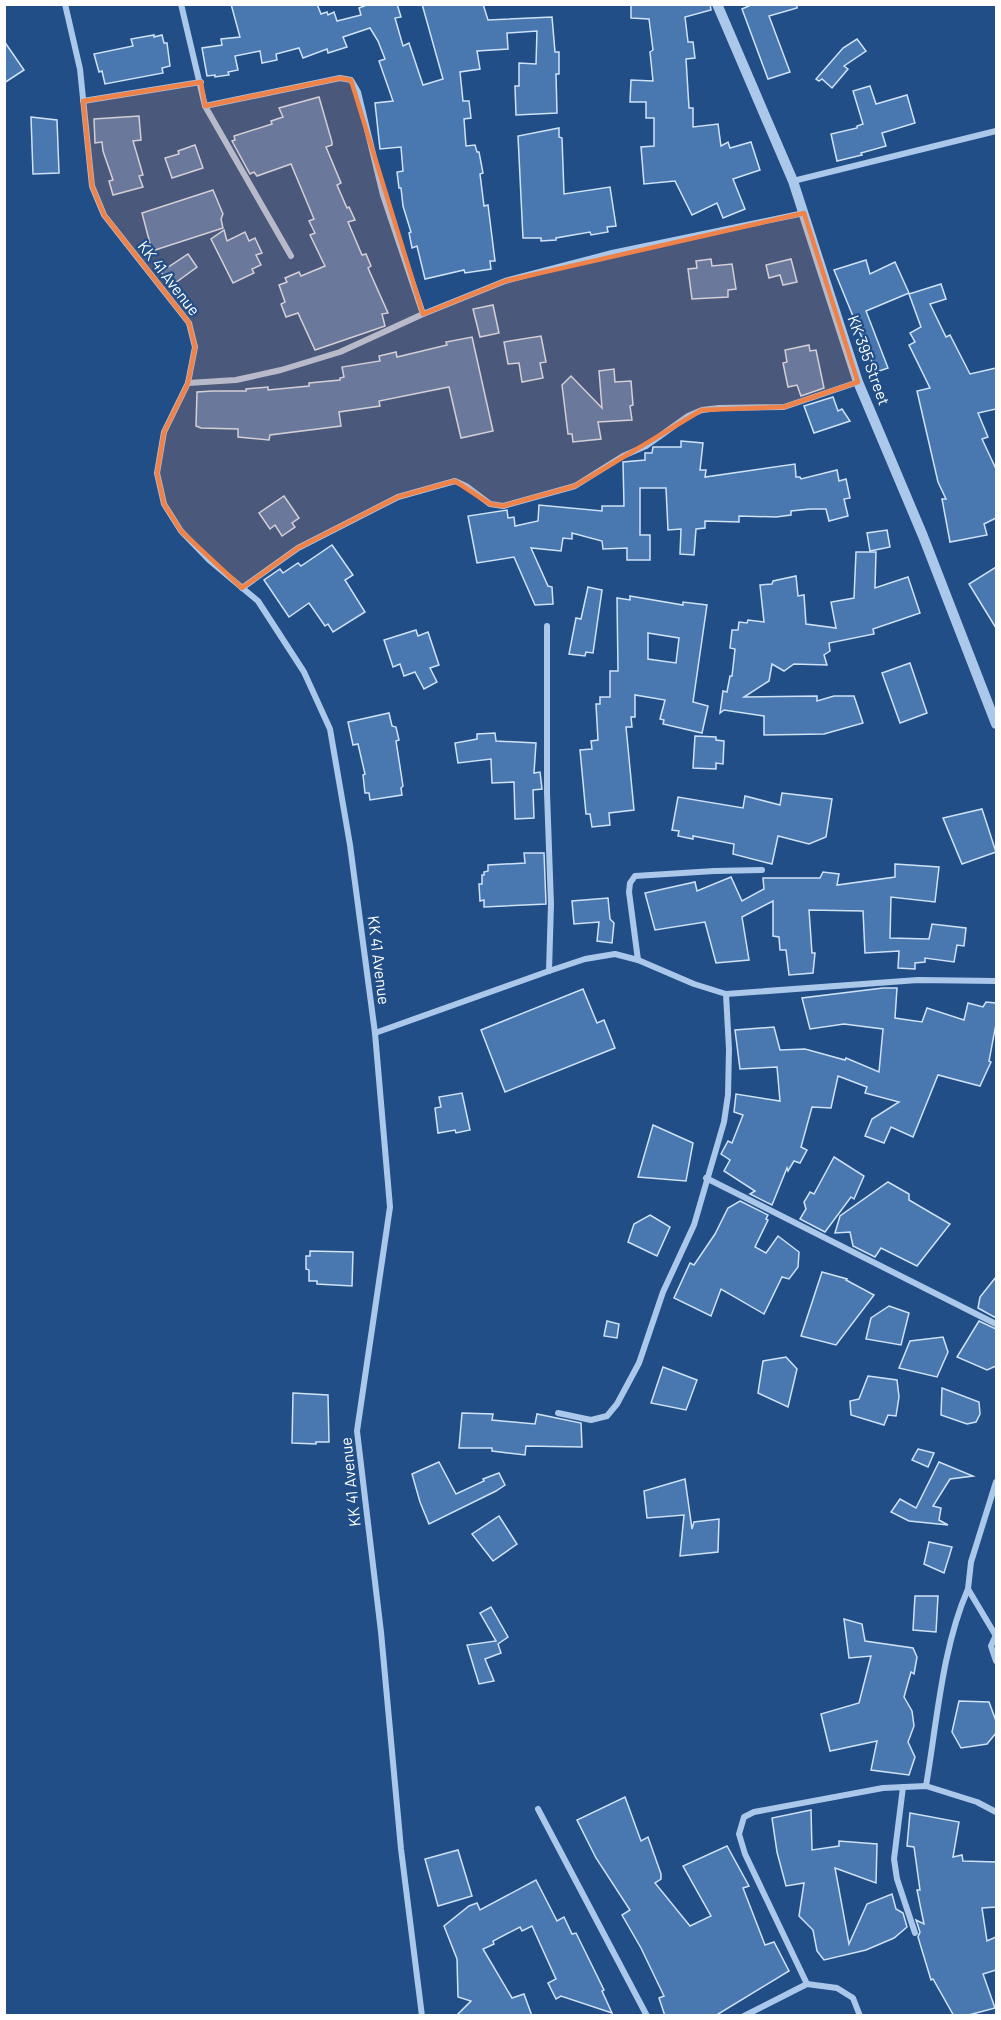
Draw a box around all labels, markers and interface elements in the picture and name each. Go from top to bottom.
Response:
street label: KK 41 Avenue [134,236,205,319]
street label: KK 395 Street [844,312,895,407]
street label: KK 41 Avenue [365,914,394,1006]
street label: KK 41 Avenue [335,1436,364,1528]

